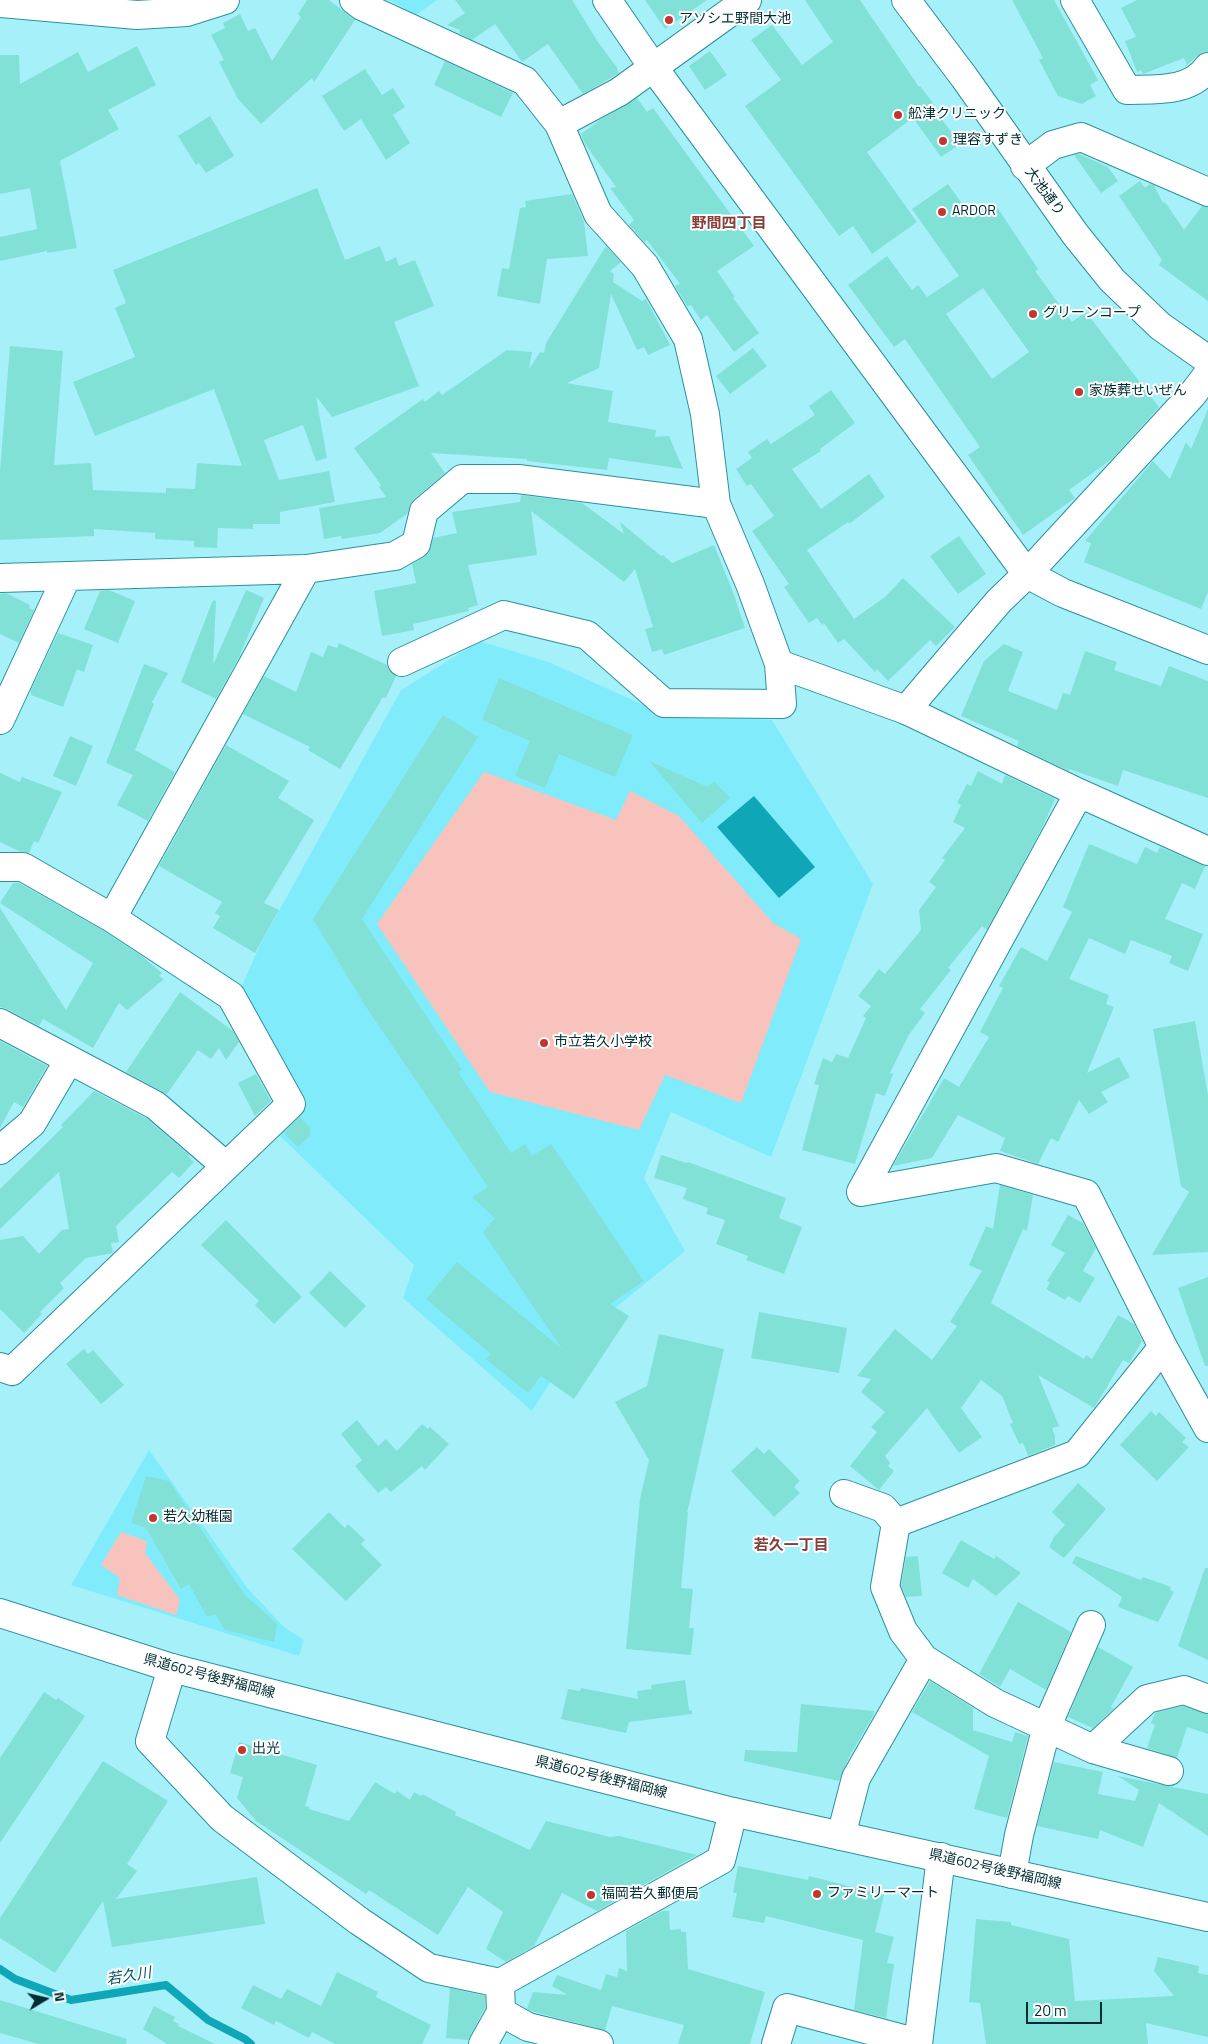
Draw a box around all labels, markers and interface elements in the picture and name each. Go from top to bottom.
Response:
place label: アソシエ野間大池 [679,12,791,28]
marker: アソシエ野間大池 [663,14,675,26]
place label: 舩津クリニック [908,107,1006,123]
marker: 舩津クリニック [892,109,904,121]
place label: 理容すずき [953,133,1023,149]
marker: 理容すずき [937,135,949,147]
street label: 大池通り [1021,164,1067,220]
place label: ARDOR [952,204,996,220]
marker: ARDOR [936,206,948,218]
district label: 野間四丁目 [692,215,766,233]
place label: グリーンコープ [1043,306,1141,322]
marker: グリーンコープ [1027,308,1039,320]
place label: 家族葬せいぜん [1089,384,1187,400]
marker: 家族葬せいぜん [1073,386,1085,398]
place label: 市立若久小学校 [554,1035,652,1051]
marker: 市立若久小学校 [538,1037,550,1049]
place label: 若久幼稚園 [163,1510,233,1526]
marker: 若久幼稚園 [147,1512,159,1524]
district label: 若久一丁目 [754,1537,828,1555]
street label: 県道602号後野福岡線 [141,1651,277,1703]
place label: 出光 [252,1742,280,1758]
marker: 出光 [236,1744,248,1756]
street label: 県道602号後野福岡線 [533,1753,669,1803]
street label: 県道602号後野福岡線 [927,1847,1063,1893]
place label: ファミリーマート [827,1886,939,1902]
place label: 福岡若久郵便局 [601,1887,699,1903]
marker: ファミリーマート [811,1888,823,1900]
marker: 福岡若久郵便局 [585,1889,597,1901]
water label: 若久川 [105,1965,153,1989]
north arrow [20,1974,70,2024]
text: N [49,1990,71,2003]
scale bar [1028,1992,1104,2024]
text: 20 m [1034,1999,1067,2022]

